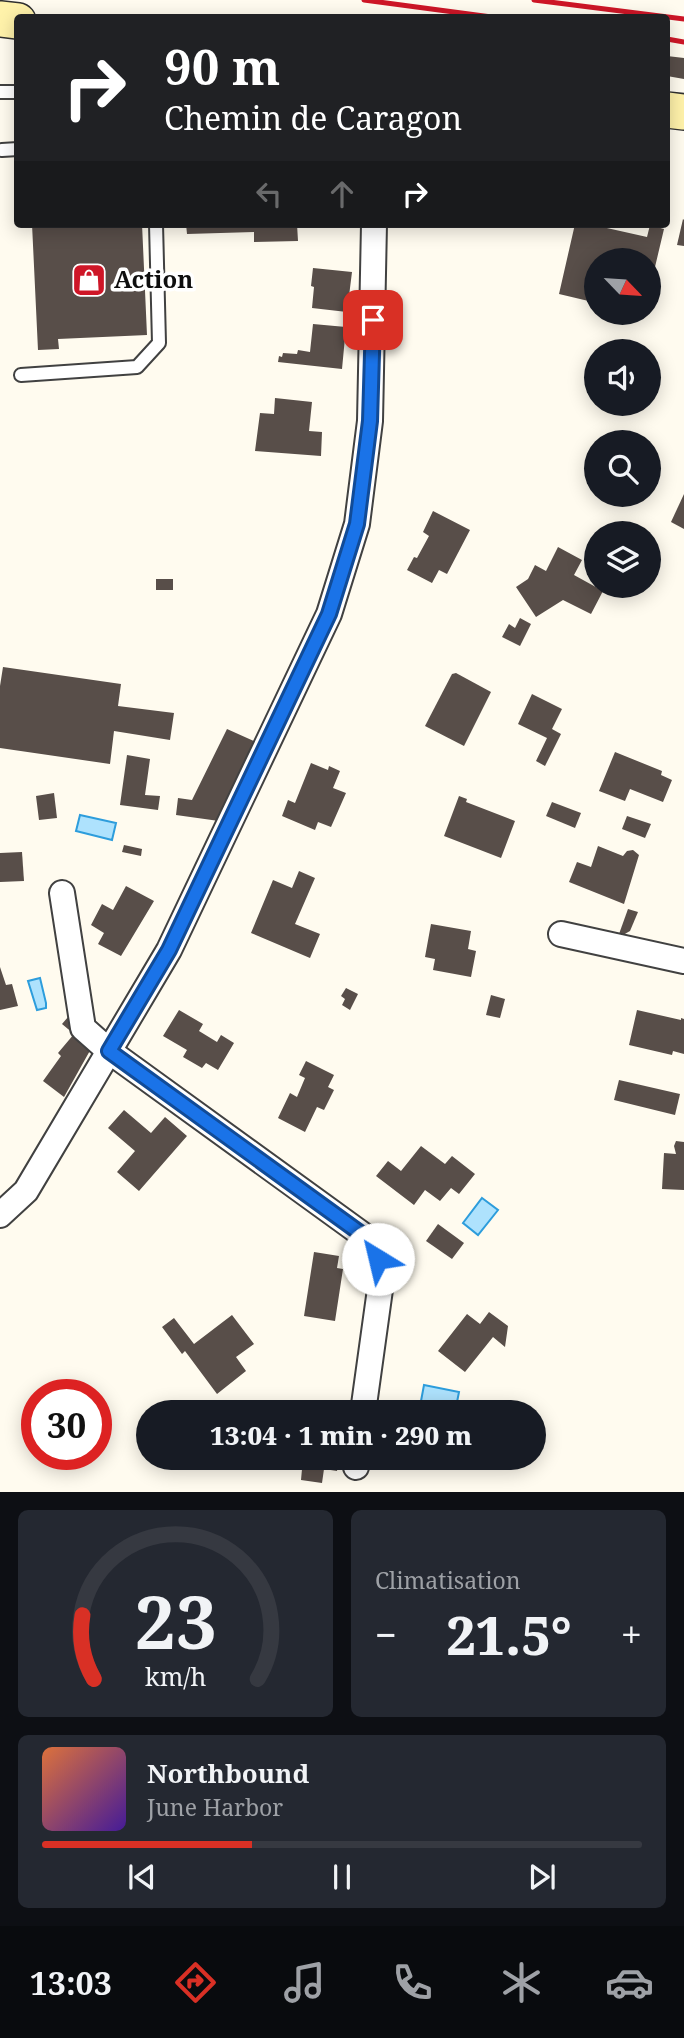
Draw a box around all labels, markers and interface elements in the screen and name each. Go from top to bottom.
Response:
text: 90 m [164,33,280,99]
icon: right [49,42,140,133]
text: Chemin de Caragon [164,96,462,139]
icon: left [250,175,288,213]
icon: ahead [323,175,361,213]
icon: right [396,175,434,213]
north arrow [584,248,662,326]
map controls [584,248,661,598]
shop icon: Action [70,261,108,299]
place label: Action [114,262,193,295]
pin [343,290,403,350]
icon: arrive [354,301,392,339]
button: sound [584,339,661,416]
button: search [584,430,661,507]
button: layers [584,521,661,598]
position arrow [341,1222,415,1296]
speed limit sign: 30 [21,1379,112,1470]
text: 13:04 · 1 min · 290 m [210,1417,472,1453]
text: Climatisation [375,1564,521,1596]
text: 23 [134,1572,217,1671]
text: 21.5° [446,1599,572,1670]
text: − [375,1608,397,1660]
text: + [621,1608,642,1660]
text: km/h [145,1659,206,1693]
text: Northbound [147,1755,309,1791]
text: June Harbor [147,1791,283,1823]
icon: previous [123,1858,161,1896]
icon: pause [323,1858,361,1896]
icon: next [523,1858,561,1896]
icon: directions [171,1958,220,2007]
icon: music [280,1958,329,2007]
icon: phone [388,1958,437,2007]
icon: climate [497,1958,546,2007]
icon: car [605,1958,654,2007]
text: 13:03 [30,1961,112,2004]

